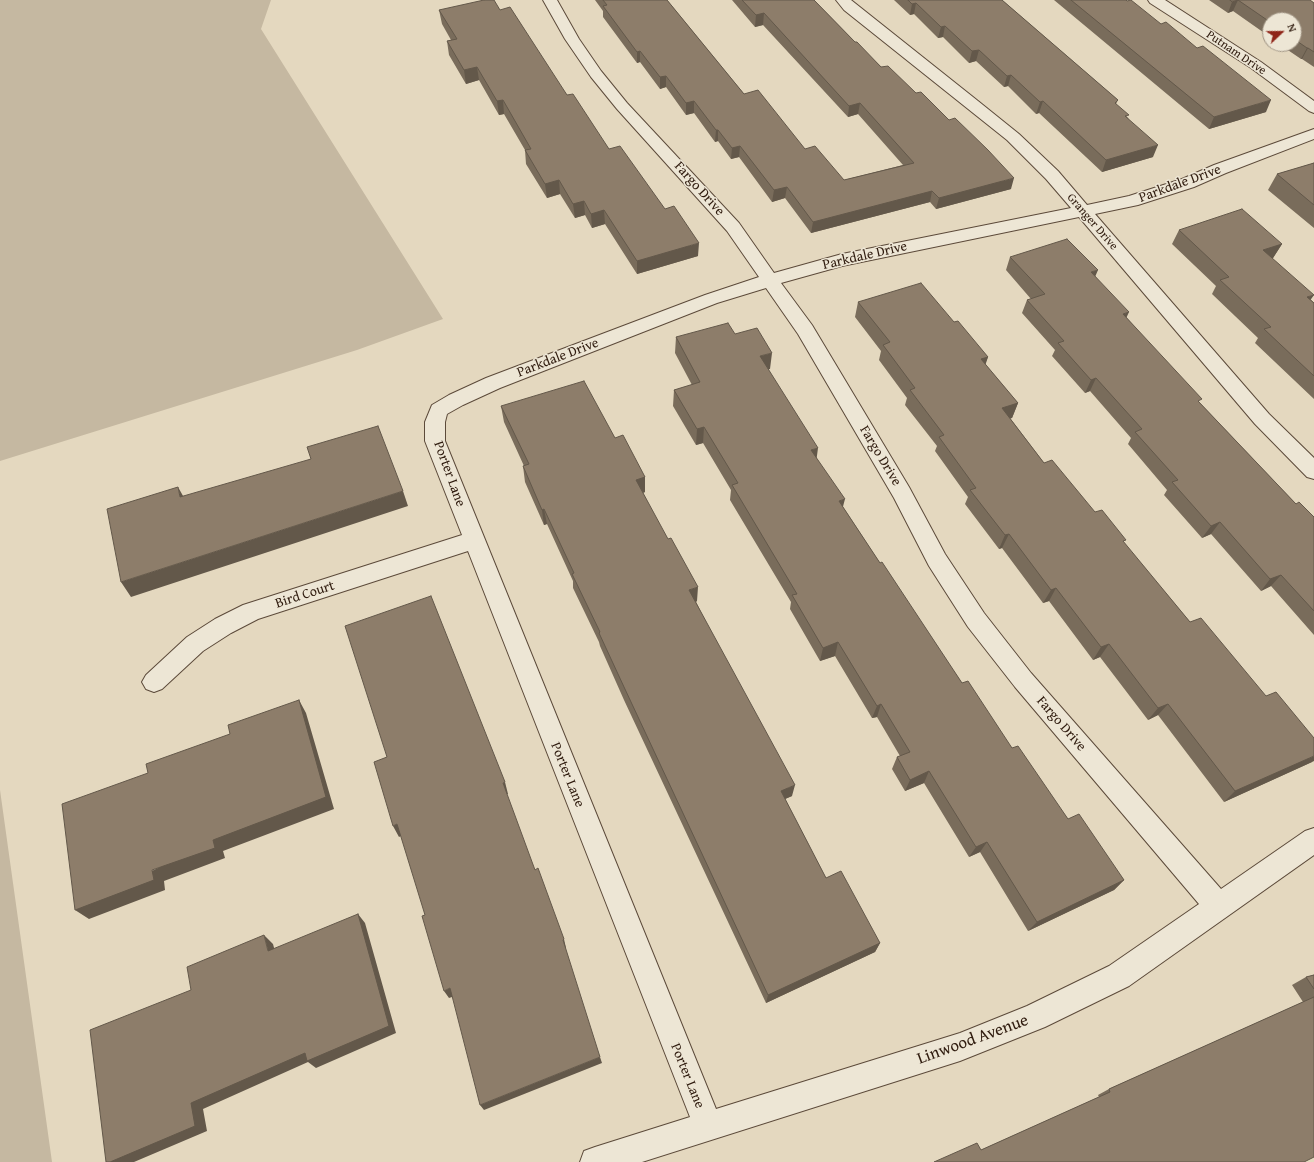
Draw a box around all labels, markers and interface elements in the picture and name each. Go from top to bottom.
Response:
north arrow [1262,12,1302,52]
text: N [1283,21,1301,34]
street label: Putnam Drive [1203,28,1269,78]
street label: Fargo Drive [670,158,728,220]
street label: Parkdale Drive [1137,161,1223,207]
street label: Granger Drive [1063,191,1121,253]
street label: Parkdale Drive [821,238,909,274]
street label: Parkdale Drive [515,335,601,381]
street label: Fargo Drive [855,423,905,489]
street label: Porter Lane [429,439,469,509]
street label: Bird Court [273,578,337,612]
street label: Fargo Drive [1033,693,1089,755]
street label: Porter Lane [546,740,588,810]
street label: Linwood Avenue [915,1010,1031,1070]
street label: Porter Lane [666,1041,708,1111]

